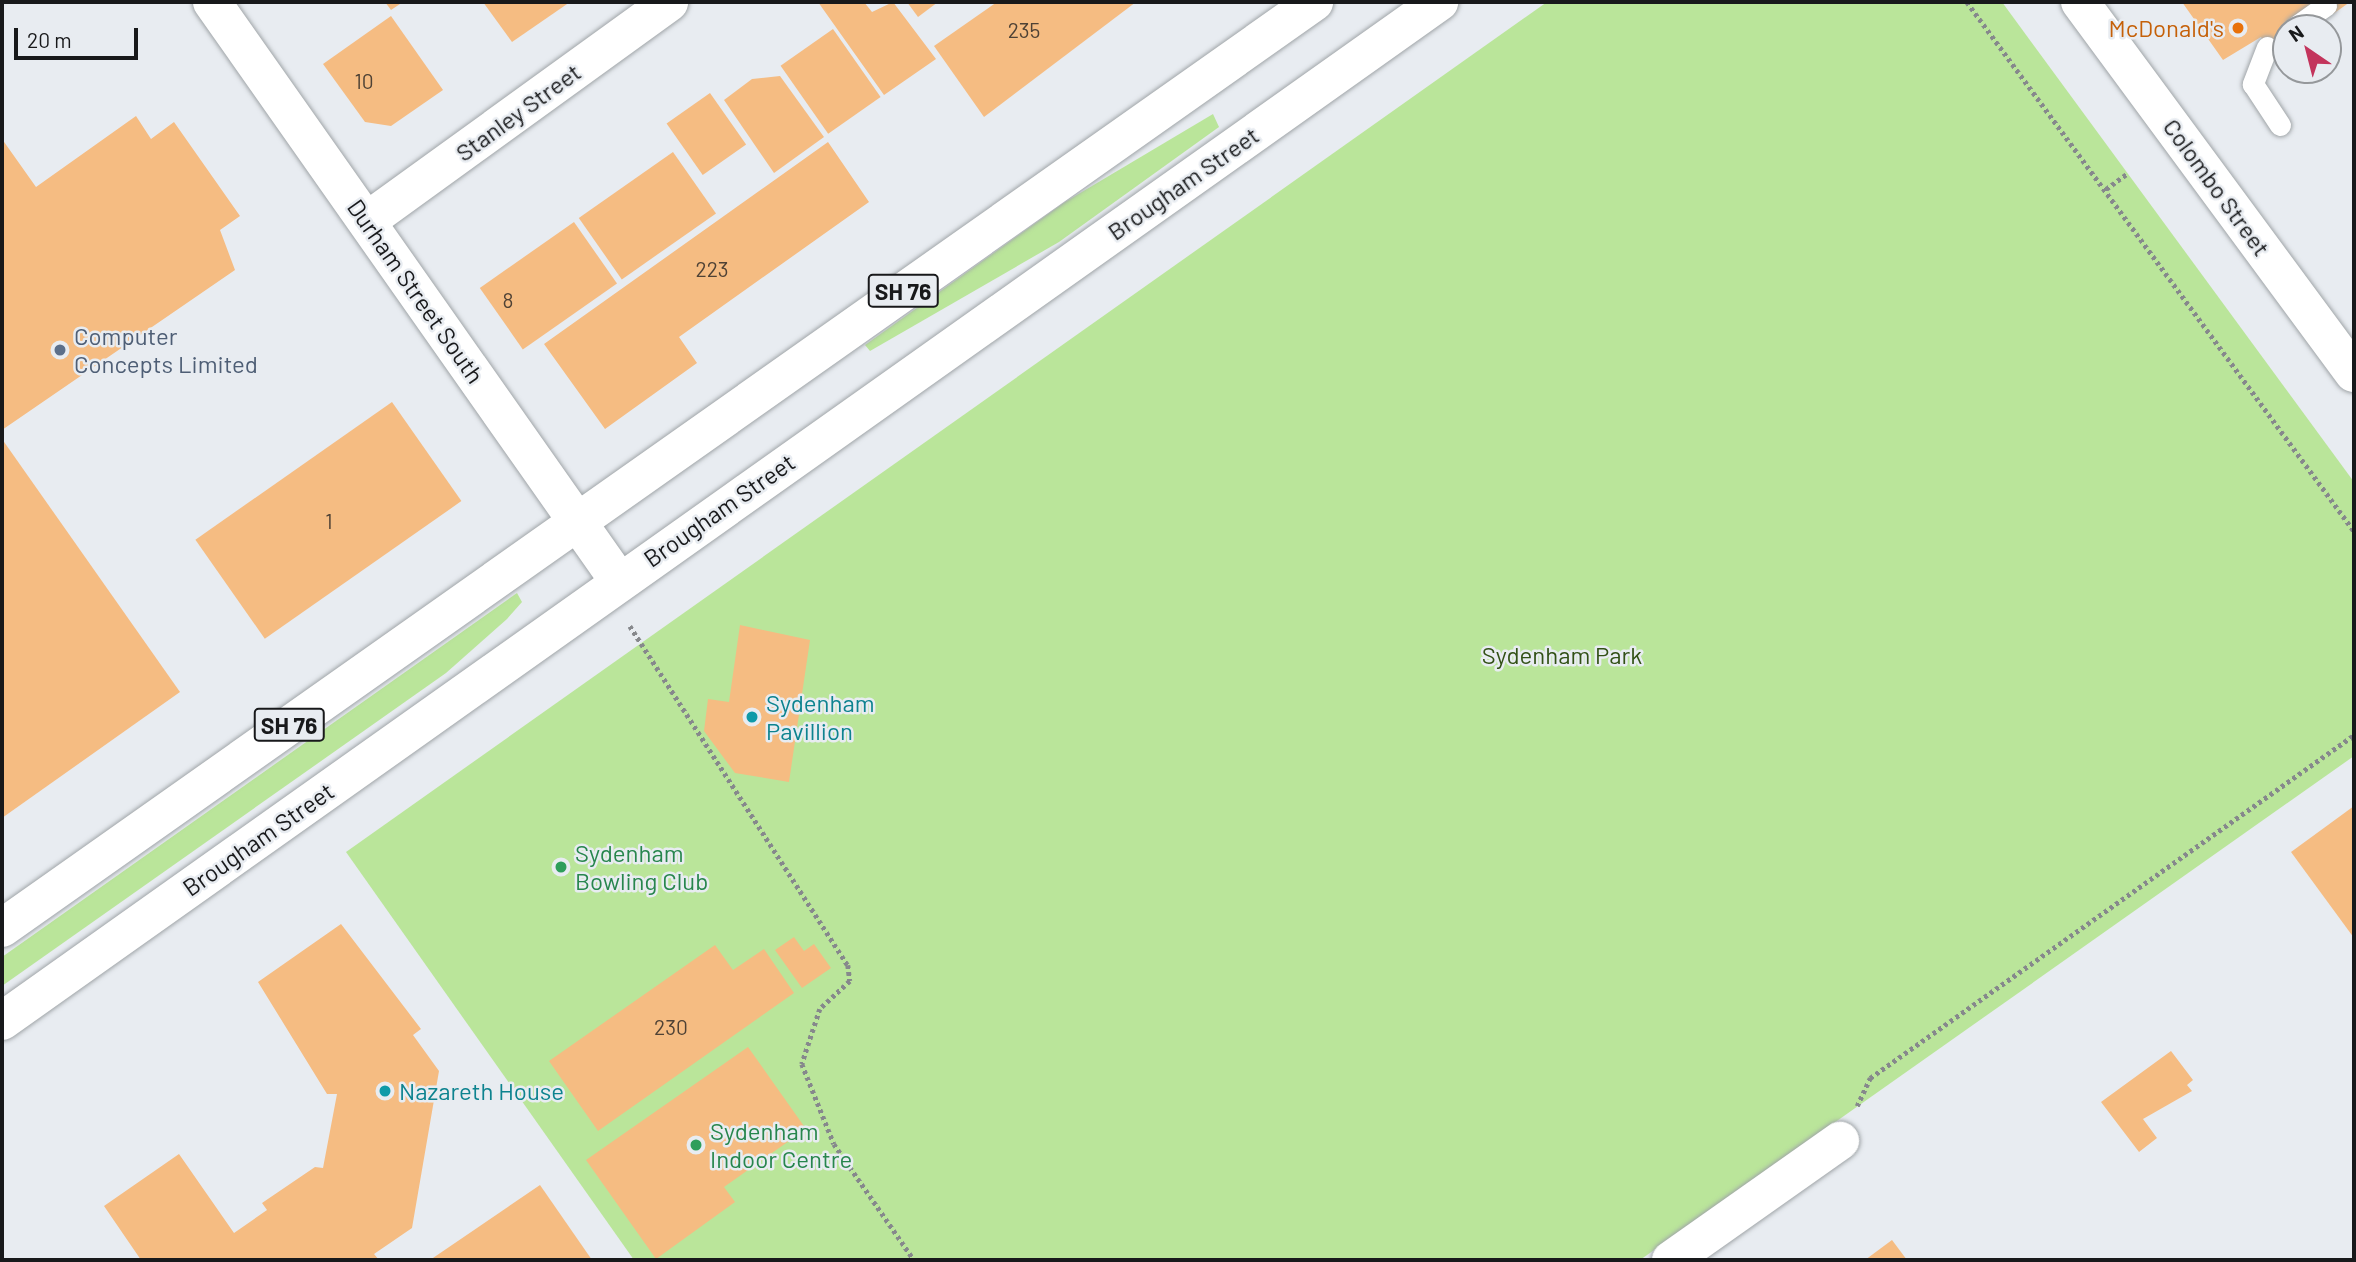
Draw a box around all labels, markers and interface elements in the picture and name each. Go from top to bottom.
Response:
scale bar [18,14,142,58]
place label: McDonald's [2109,14,2224,42]
north arrow [2272,14,2342,84]
house number: 235 [1008,17,1040,43]
marker: McDonald's [2230,20,2246,36]
text: N [2284,20,2308,46]
text: 20 m [27,27,72,52]
street label: Stanley Street [450,57,586,167]
house number: 10 [354,68,374,94]
street label: Colombo Street [2158,113,2276,261]
street label: Brougham Street [1102,120,1264,246]
street label: Durham Street South [342,193,490,389]
house number: 223 [695,256,729,282]
road number: SH 76 [866,272,940,310]
house number: 8 [503,287,513,313]
place label: Computer Concepts Limited [74,322,258,378]
marker: Computer Concepts Limited [52,342,68,358]
street label: Brougham Street [638,447,800,573]
house number: 1 [325,508,333,534]
park label: Sydenham Park [1482,641,1642,669]
place label: Sydenham Pavillion [766,689,875,745]
road number: SH 76 [252,706,326,744]
marker: Sydenham Pavillion [744,709,760,725]
street label: Brougham Street [177,776,339,902]
place label: Sydenham Bowling Club [575,839,708,895]
marker: Sydenham Bowling Club [553,859,569,875]
house number: 230 [654,1014,688,1040]
place label: Nazareth House [399,1077,564,1105]
marker: Nazareth House [377,1083,393,1099]
place label: Sydenham Indoor Centre [710,1117,852,1173]
marker: Sydenham Indoor Centre [688,1137,704,1153]

